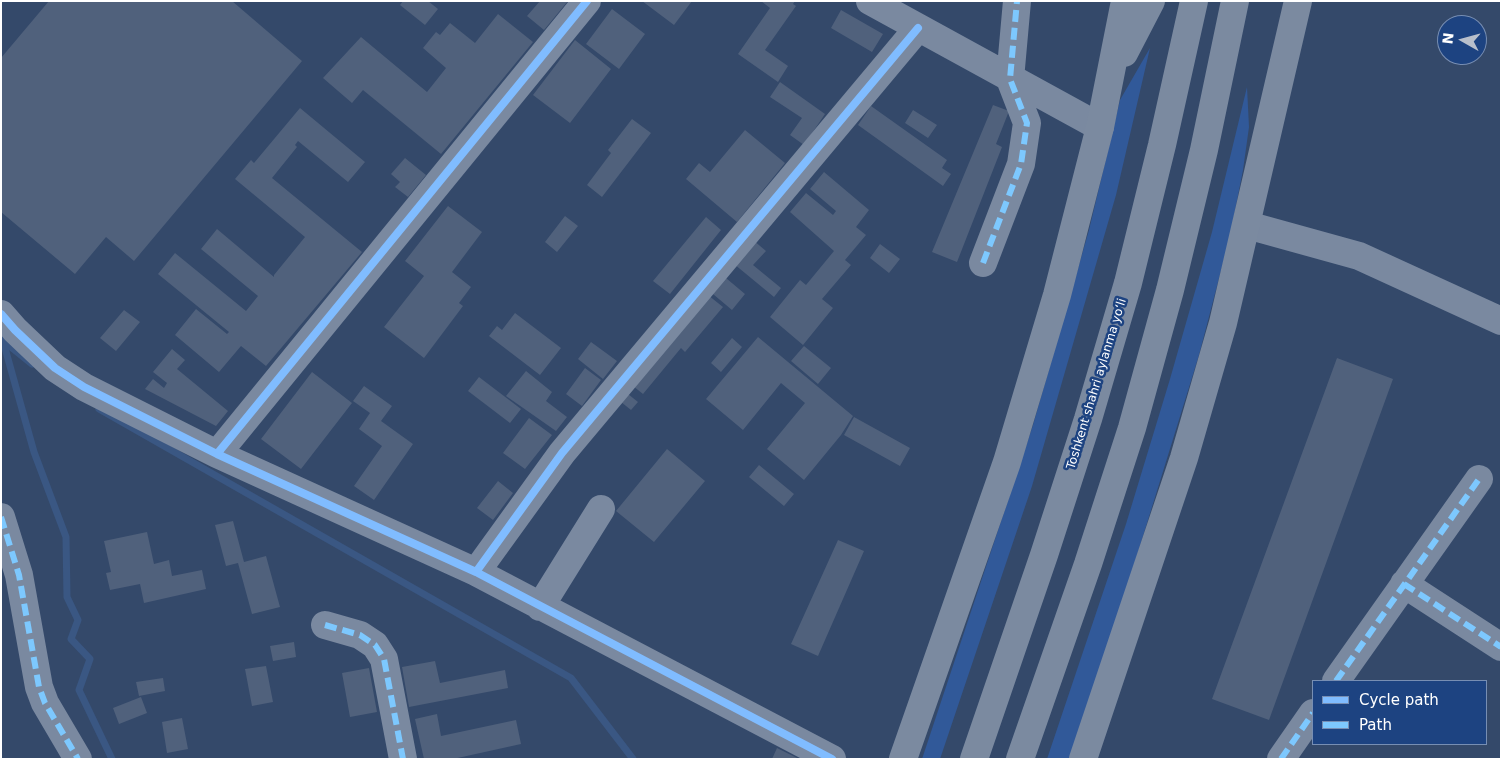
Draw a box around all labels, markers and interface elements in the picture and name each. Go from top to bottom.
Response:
north arrow [1437,15,1487,65]
text: N [1439,32,1457,45]
street label: Toshkent shahri aylanma yoʻli [1064,297,1130,471]
legend [1312,680,1487,745]
text: Cycle path [1359,691,1439,709]
text: Path [1359,716,1392,734]

